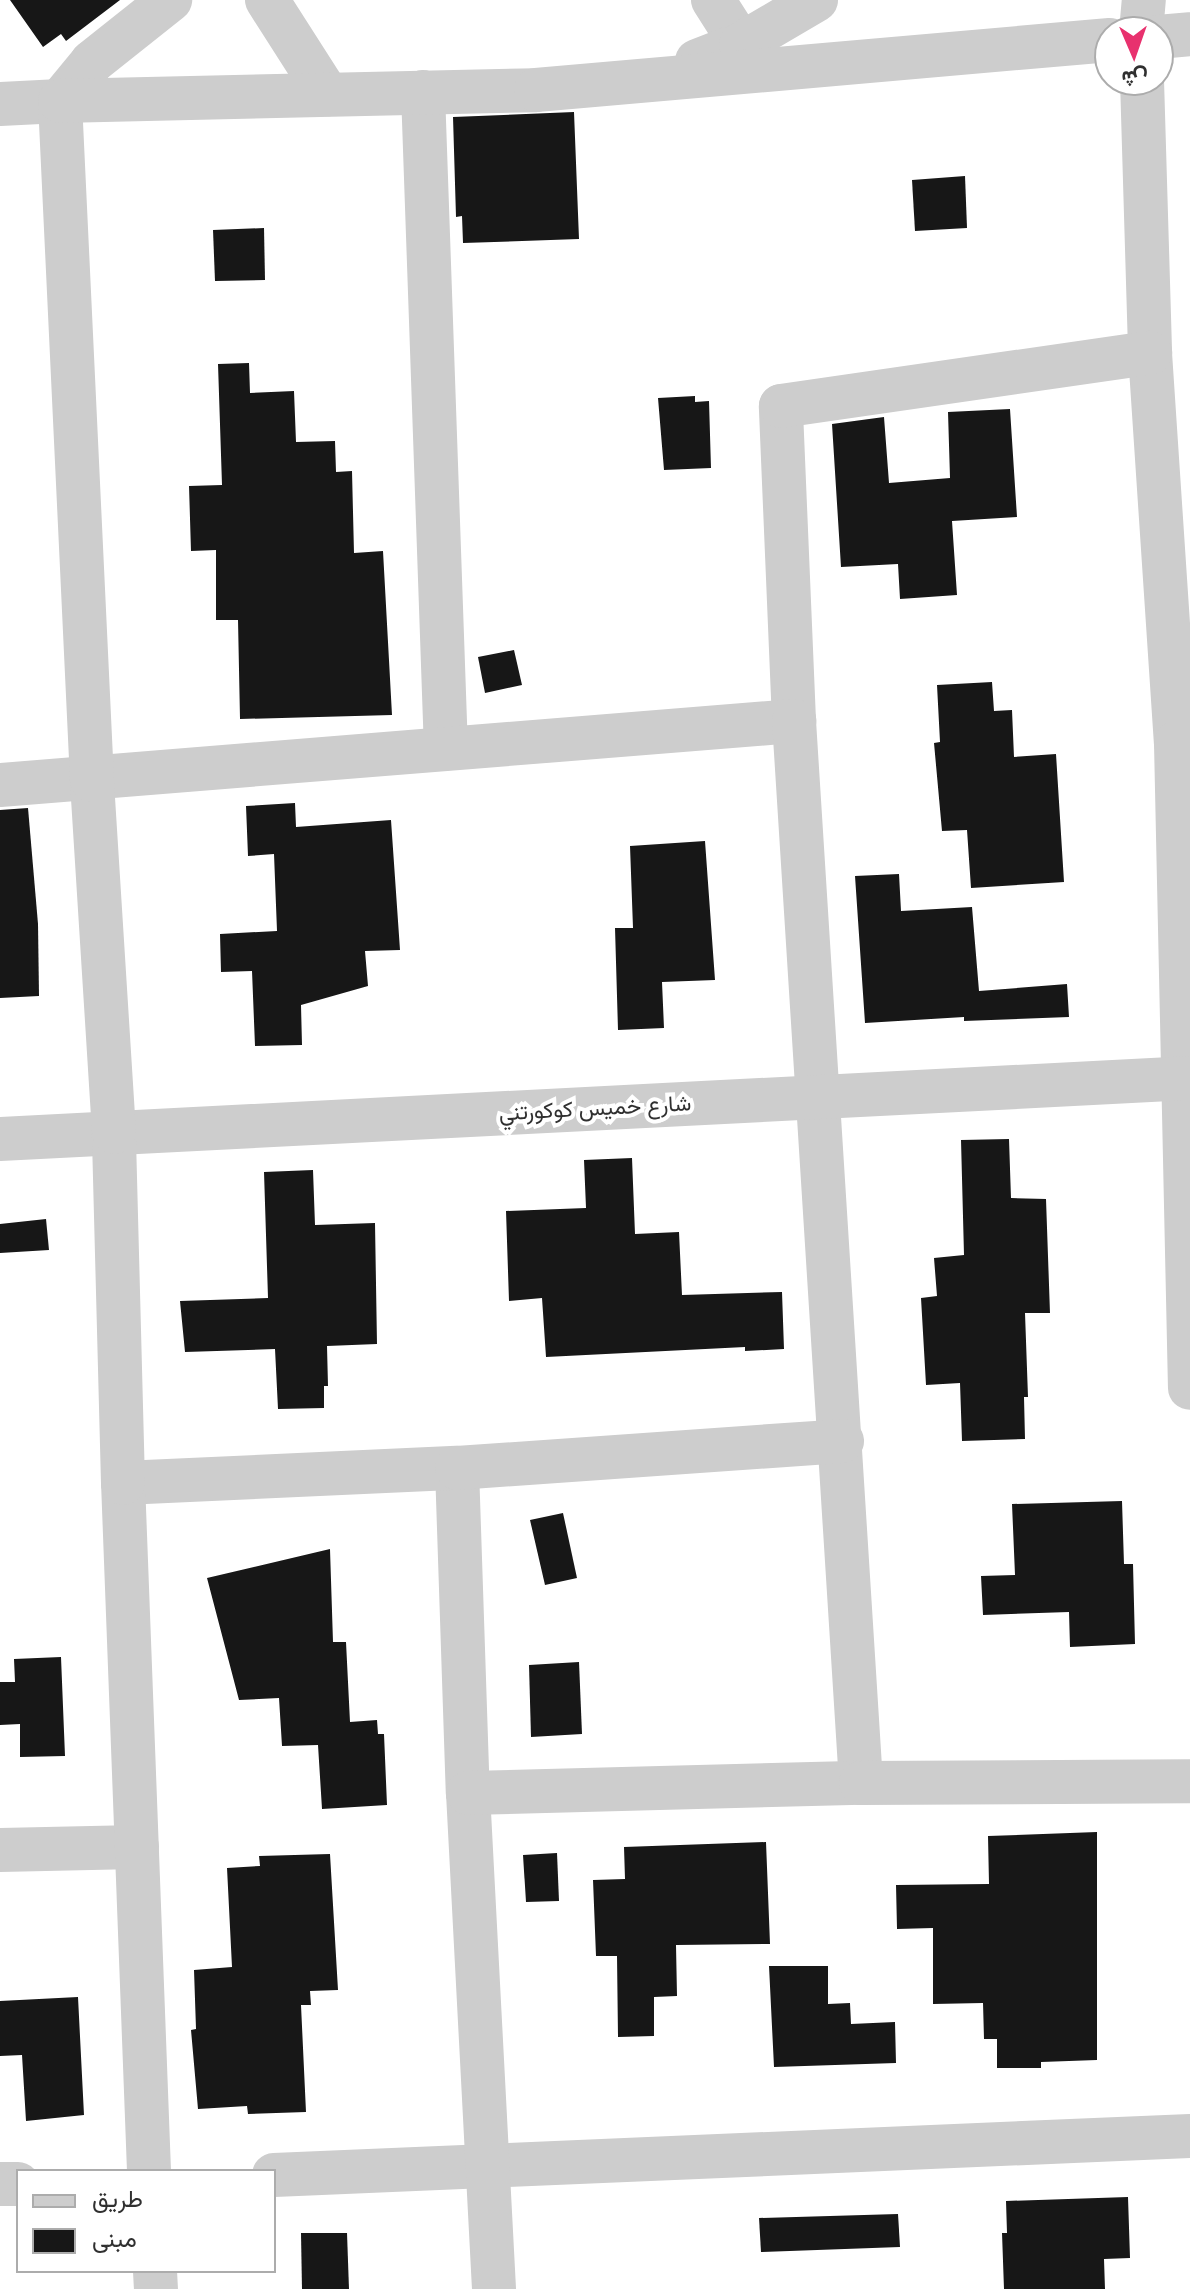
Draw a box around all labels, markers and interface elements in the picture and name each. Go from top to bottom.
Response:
north arrow [1094,16,1174,96]
text: ش [1121,65,1148,92]
street label: شارع خميس كوكورتني [498,1090,692,1126]
legend [16,2169,276,2273]
text: طريق [92,2185,143,2213]
text: مبنى [92,2225,137,2253]

